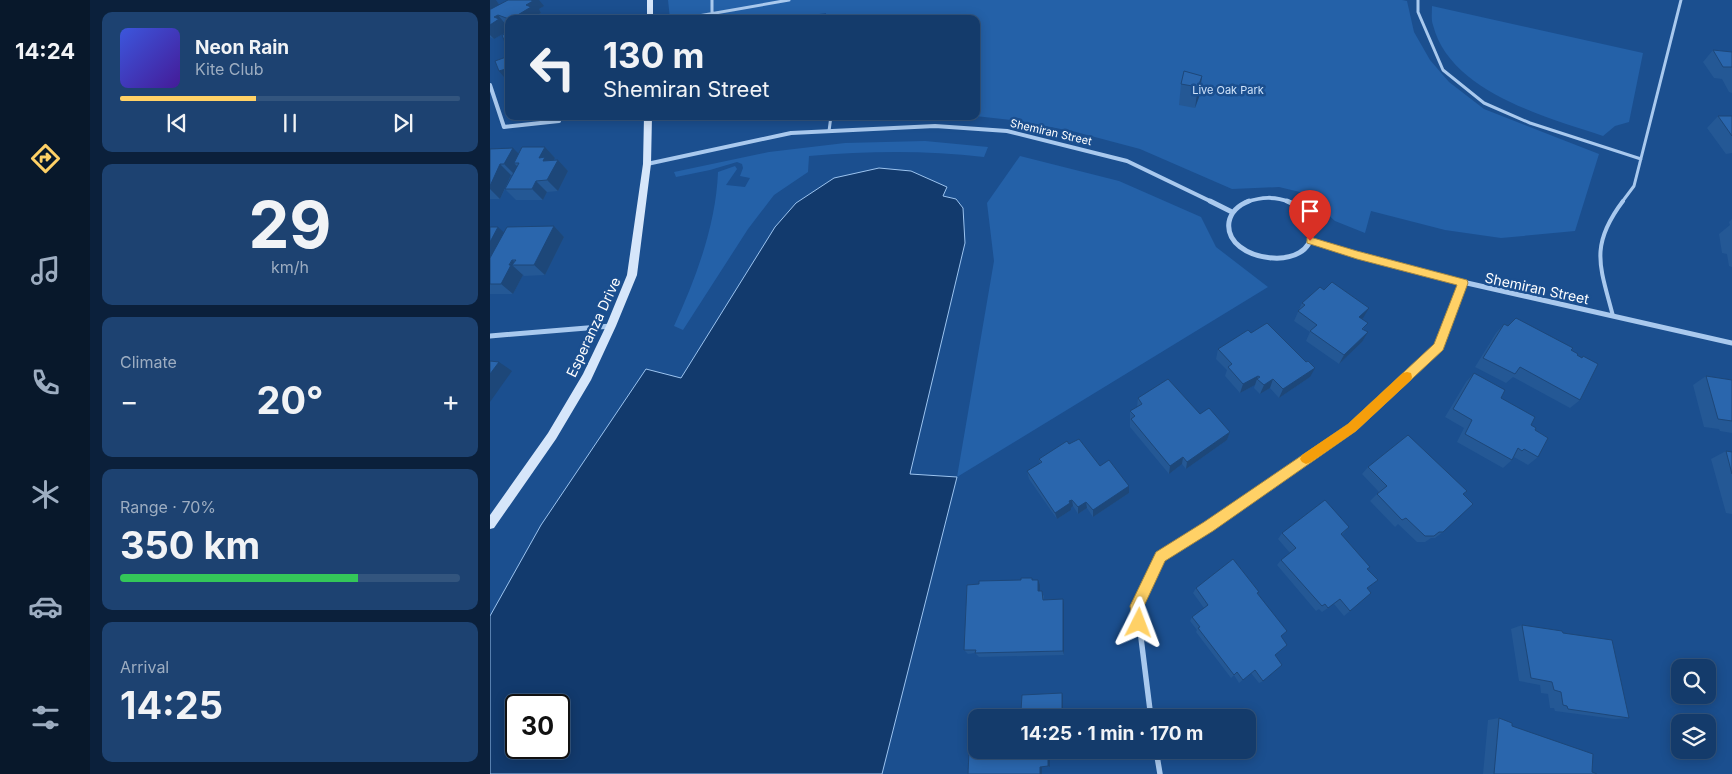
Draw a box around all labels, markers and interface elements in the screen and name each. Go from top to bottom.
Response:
text: 130 m [603,34,705,76]
icon: left [520,35,585,100]
text: Neon Rain [195,36,289,59]
text: 14:24 [15,38,75,64]
text: Kite Club [195,59,264,79]
text: Shemiran Street [603,76,769,102]
park label: Live Oak Park [1192,83,1264,97]
icon: previous [163,109,191,137]
icon: pause [276,109,304,137]
icon: next [389,109,417,137]
street label: Shemiran Street [1009,116,1094,148]
icon: directions [28,141,63,176]
text: 29 [248,185,332,264]
pin [1289,190,1331,241]
icon: arrive [1296,197,1324,225]
icon: music [28,253,63,288]
text: km/h [271,257,309,277]
street label: Shemiran Street [1483,269,1591,307]
street label: Esperanza Drive [562,274,624,380]
text: Climate [120,352,177,372]
icon: phone [28,365,63,400]
text: 20° [256,377,324,423]
text: − [120,384,139,418]
text: + [441,384,460,418]
icon: climate [28,477,63,512]
text: Range · 70% [120,497,216,517]
text: 350 km [120,522,260,568]
icon: car [28,589,63,624]
position arrow [1112,596,1164,648]
text: Arrival [120,657,169,677]
map controls [1671,659,1716,759]
button: search [1671,659,1716,704]
text: 14:25 [120,682,223,728]
speed limit sign: 30 [505,694,570,759]
icon: filters [28,700,63,735]
button: layers [1671,714,1716,759]
text: 14:25 · 1 min · 170 m [1021,722,1203,745]

